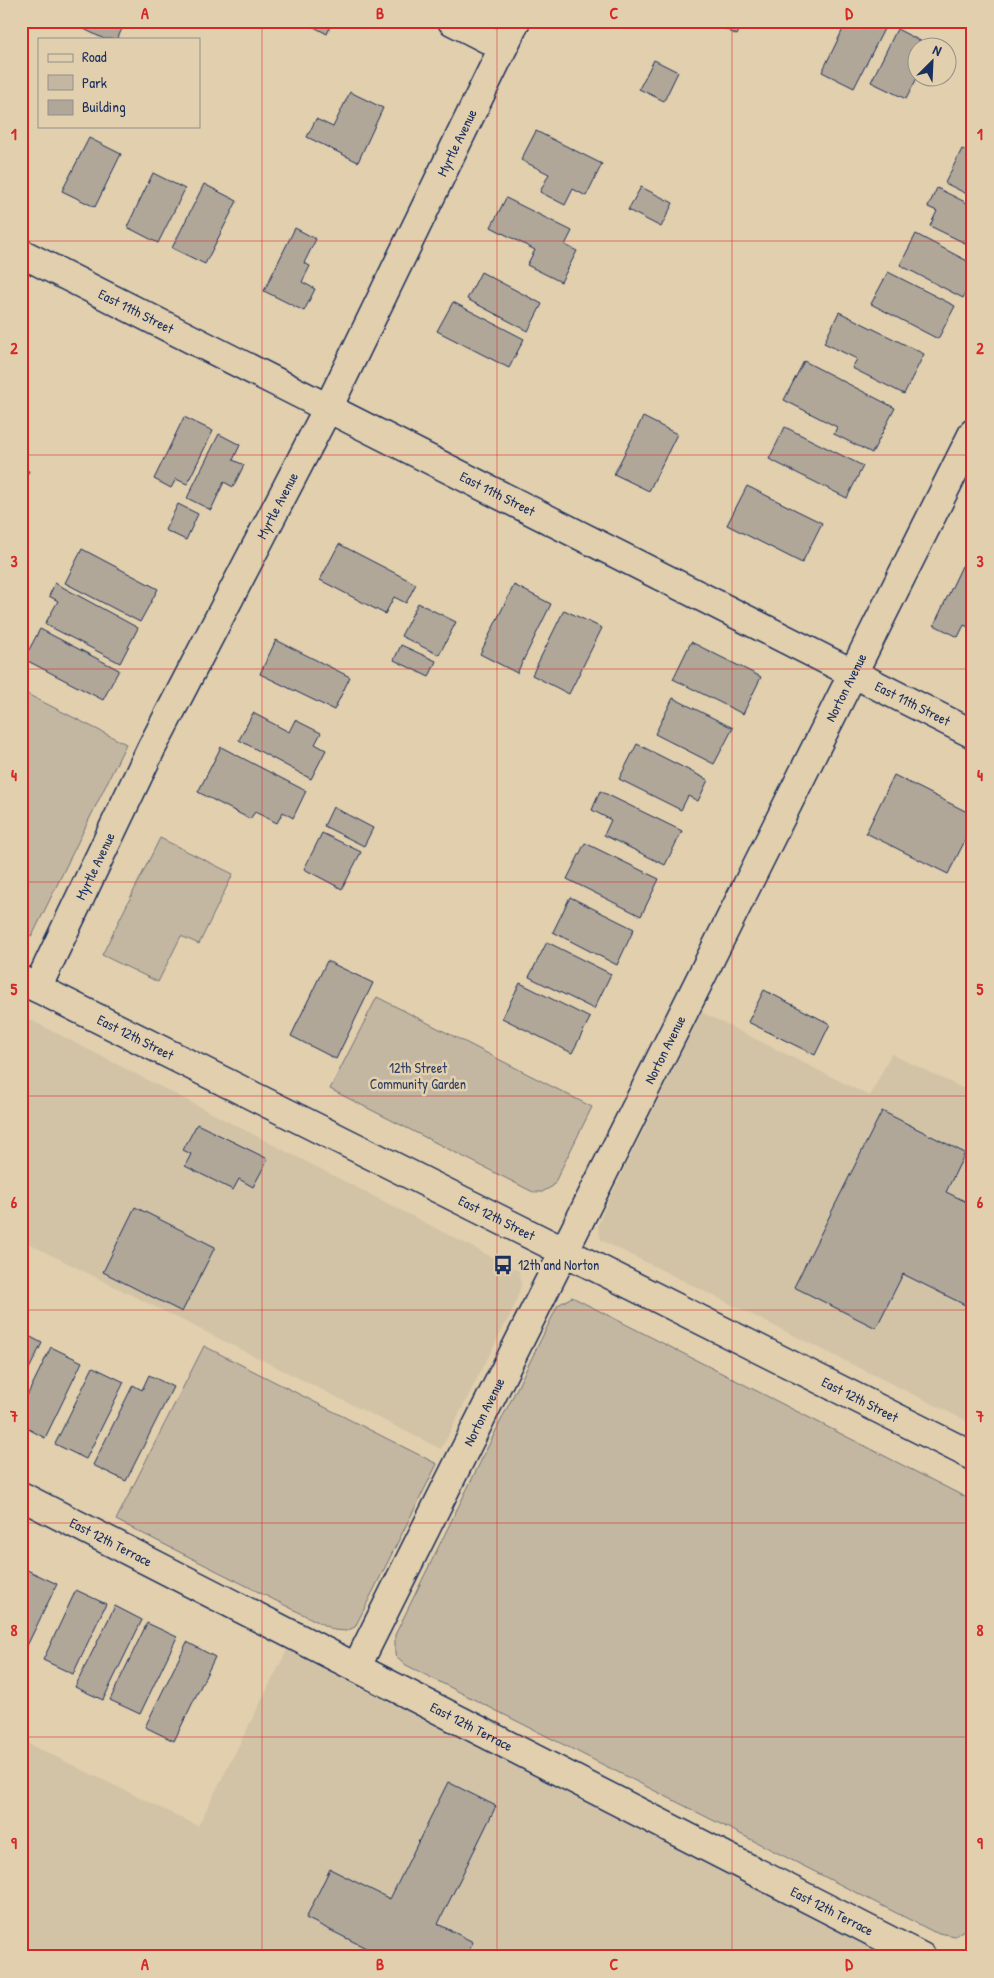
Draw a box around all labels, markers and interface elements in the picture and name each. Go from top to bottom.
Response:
text: A [141,2,149,24]
text: B [376,2,384,24]
text: C [610,2,619,24]
text: D [845,2,853,24]
legend [38,38,200,128]
north arrow [906,38,956,88]
text: N [930,39,945,60]
text: Road [82,46,107,67]
text: Park [82,72,107,93]
text: Building [82,96,126,117]
street label: Myrtle Avenue [432,105,481,179]
text: 1 [11,123,17,145]
text: 1 [977,123,983,145]
street label: East 11th Street [96,284,177,338]
text: 2 [10,337,18,359]
text: 2 [976,337,984,359]
street label: East 11th Street [457,466,539,520]
street label: Myrtle Avenue [252,468,302,542]
text: 3 [10,550,18,572]
text: 3 [976,550,984,572]
street label: Norton Avenue [820,649,871,725]
street label: East 11th Street [872,676,954,730]
text: 4 [11,764,17,786]
text: 4 [977,764,983,786]
street label: Myrtle Avenue [70,829,119,903]
text: 5 [11,978,18,1000]
text: 5 [977,978,984,1000]
street label: East 12th Street [94,1010,177,1064]
street label: Norton Avenue [639,1012,690,1087]
park label: 12th Street Community Garden [370,1058,466,1094]
street label: East 12th Street [456,1190,539,1245]
text: 6 [11,1191,18,1213]
text: 6 [977,1191,984,1213]
bus stop icon: 12th and Norton [492,1254,514,1276]
place label: 12th and Norton [518,1255,599,1274]
street label: East 12th Street [819,1372,902,1426]
street label: Norton Avenue [458,1374,509,1449]
text: 7 [9,1405,18,1427]
text: 7 [975,1405,984,1427]
street label: East 12th Terrace [67,1513,156,1571]
text: 8 [11,1619,18,1641]
text: 8 [977,1619,984,1641]
street label: East 12th Terrace [427,1697,517,1755]
text: 9 [11,1832,17,1854]
text: 9 [977,1832,983,1854]
street label: East 12th Terrace [788,1882,877,1940]
text: A [141,1953,149,1975]
text: B [376,1953,384,1975]
text: C [610,1953,619,1975]
text: D [845,1953,853,1975]

